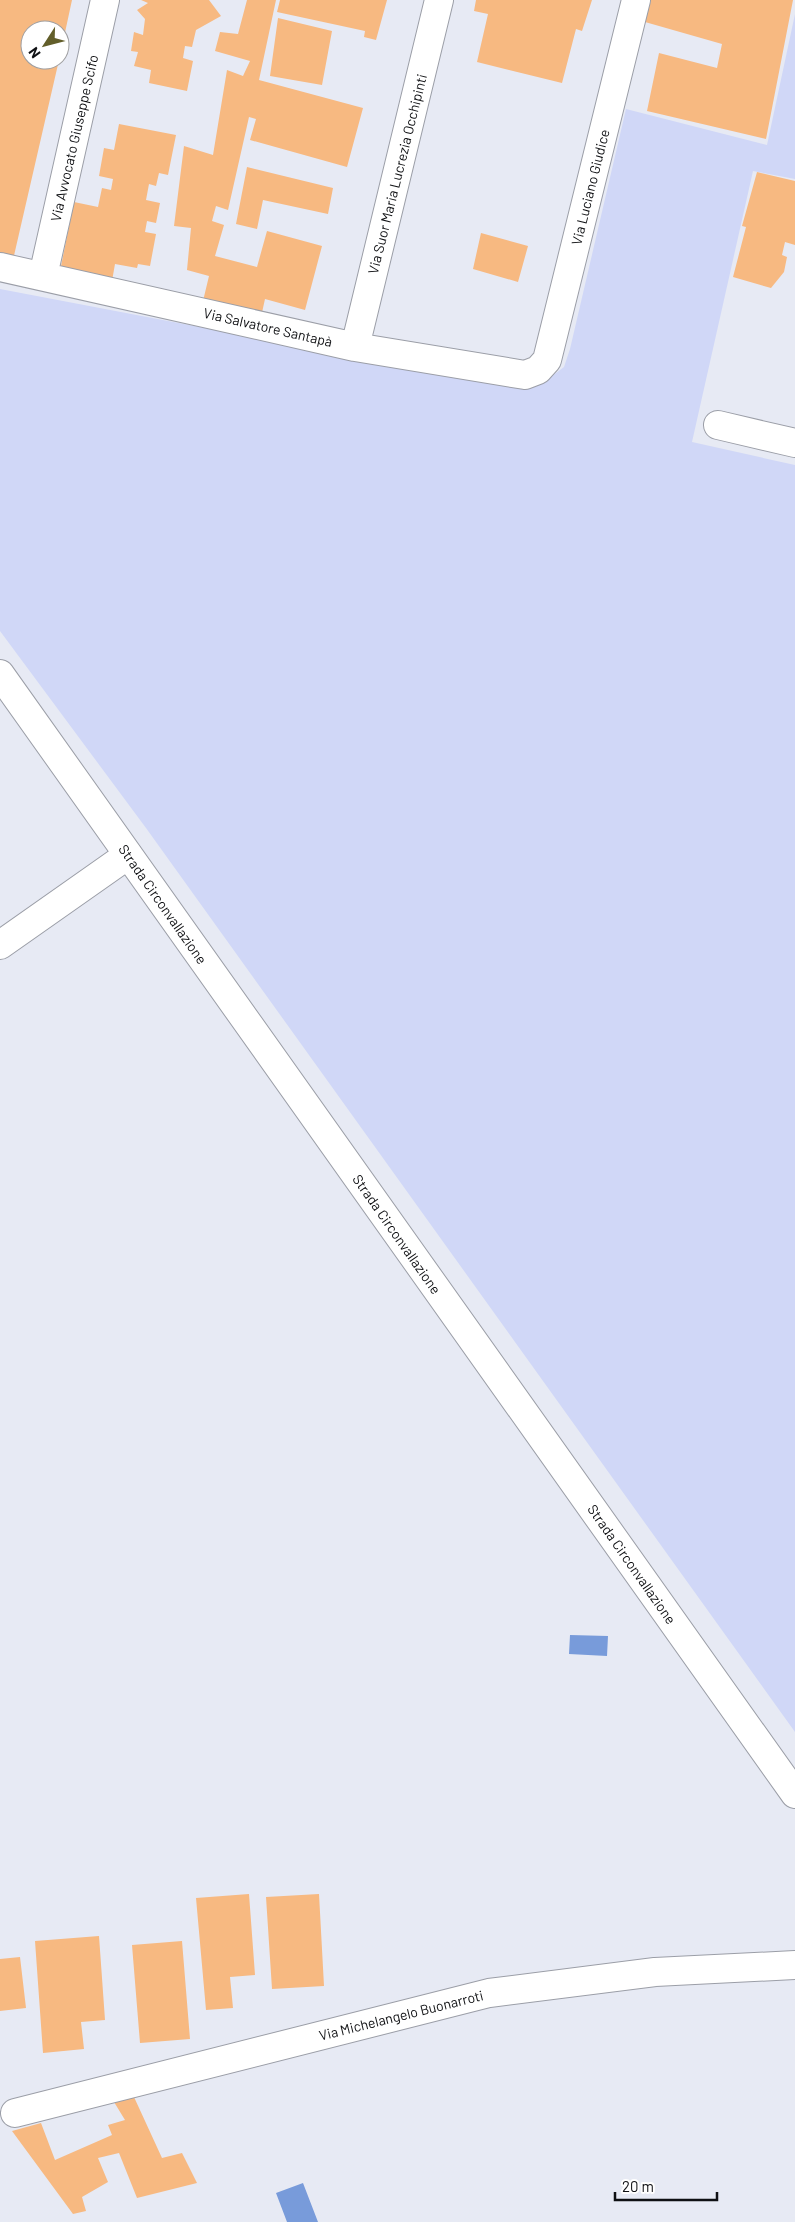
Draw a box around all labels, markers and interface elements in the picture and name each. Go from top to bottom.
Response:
north arrow [20,20,70,70]
text: N [24,44,44,62]
street label: Via Avvocato Giuseppe Scifo [47,53,101,223]
street label: Via Suor Maria Lucrezia Occhipinti [364,72,430,276]
street label: Via Luciano Giudice [567,127,613,247]
street label: Via Salvatore Santapà [202,304,334,350]
street label: Strada Circonvallazione [115,841,211,967]
street label: Strada Circonvallazione [349,1171,445,1297]
street label: Strada Circonvallazione [584,1501,680,1627]
street label: Via Michelangelo Buonarroti [317,1986,485,2044]
scale bar [615,2170,718,2202]
text: 20 m [622,2177,654,2195]

